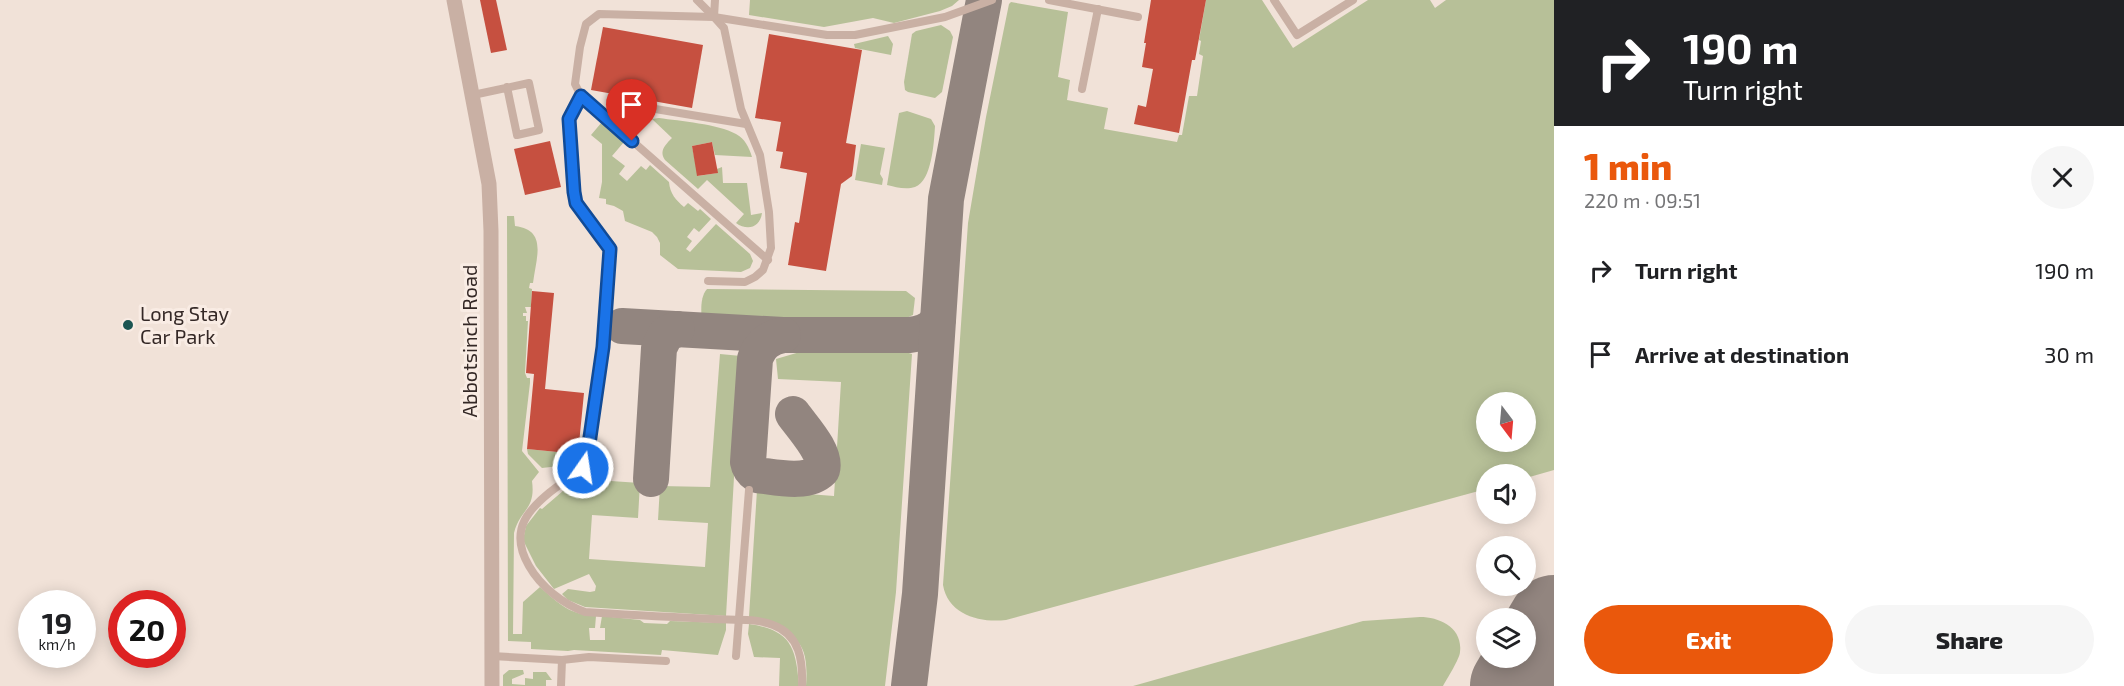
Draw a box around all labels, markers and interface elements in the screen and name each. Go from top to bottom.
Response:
text: 190 m [1683,22,1799,72]
icon: right [1584,24,1662,102]
text: Turn right [1683,73,1803,105]
pin [606,79,657,141]
icon: arrive [615,88,648,121]
text: 1 min [1584,144,1672,187]
button: close [2031,146,2094,209]
text: 220 m · 09:51 [1584,188,1701,212]
icon: right [1584,254,1617,287]
text: Turn right [1635,257,1737,283]
text: 190 m [2035,257,2094,283]
street label: Abbotsinch Road [457,265,481,417]
place label: Long Stay Car Park [140,301,230,348]
marker: Long Stay Car Park [121,318,135,332]
icon: arrive [1584,338,1617,371]
text: Arrive at destination [1635,341,1849,367]
text: 30 m [2044,341,2094,367]
north arrow [1476,392,1536,452]
map controls [1476,392,1536,668]
position arrow [551,436,615,500]
button: sound [1476,464,1536,524]
button: search [1476,536,1536,596]
speed limit sign: 20 [108,590,186,668]
text: 19 [42,604,72,640]
button: Exit [1584,605,1833,674]
button: Share [1845,605,2094,674]
button: layers [1476,608,1536,668]
text: km/h [38,635,76,653]

